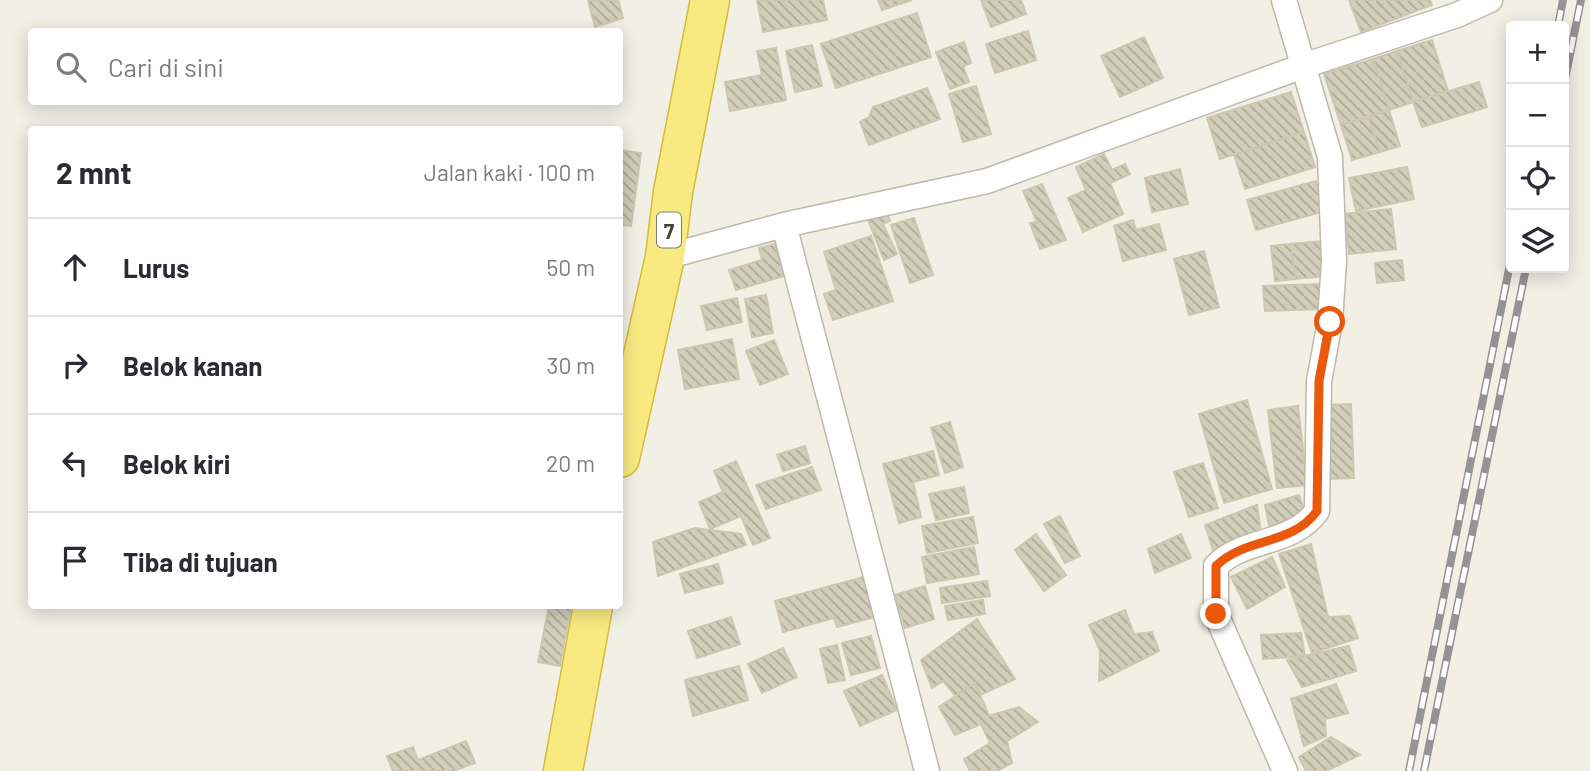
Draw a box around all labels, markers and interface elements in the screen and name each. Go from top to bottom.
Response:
map controls [1506,21,1569,273]
button: + [1506,21,1569,84]
search box [28,28,623,105]
icon: search [52,48,90,86]
text: Cari di sini [108,51,224,82]
button: − [1506,84,1569,147]
button: locate [1506,147,1569,210]
text: 2 mnt [56,154,132,190]
text: Jalan kaki · 100 m [424,158,595,186]
button: layers [1506,210,1569,273]
road number: 7 [657,212,681,247]
icon: ahead [56,248,94,286]
text: Lurus [123,252,189,283]
text: 50 m [547,253,595,281]
route start [1314,306,1345,337]
icon: right [56,346,94,384]
text: Belok kanan [123,350,262,381]
text: 30 m [547,351,595,379]
icon: left [56,444,94,482]
text: Belok kiri [123,448,230,479]
text: 20 m [546,449,595,477]
icon: arrive [56,542,94,580]
text: Tiba di tujuan [123,546,278,577]
route end [1200,598,1231,629]

